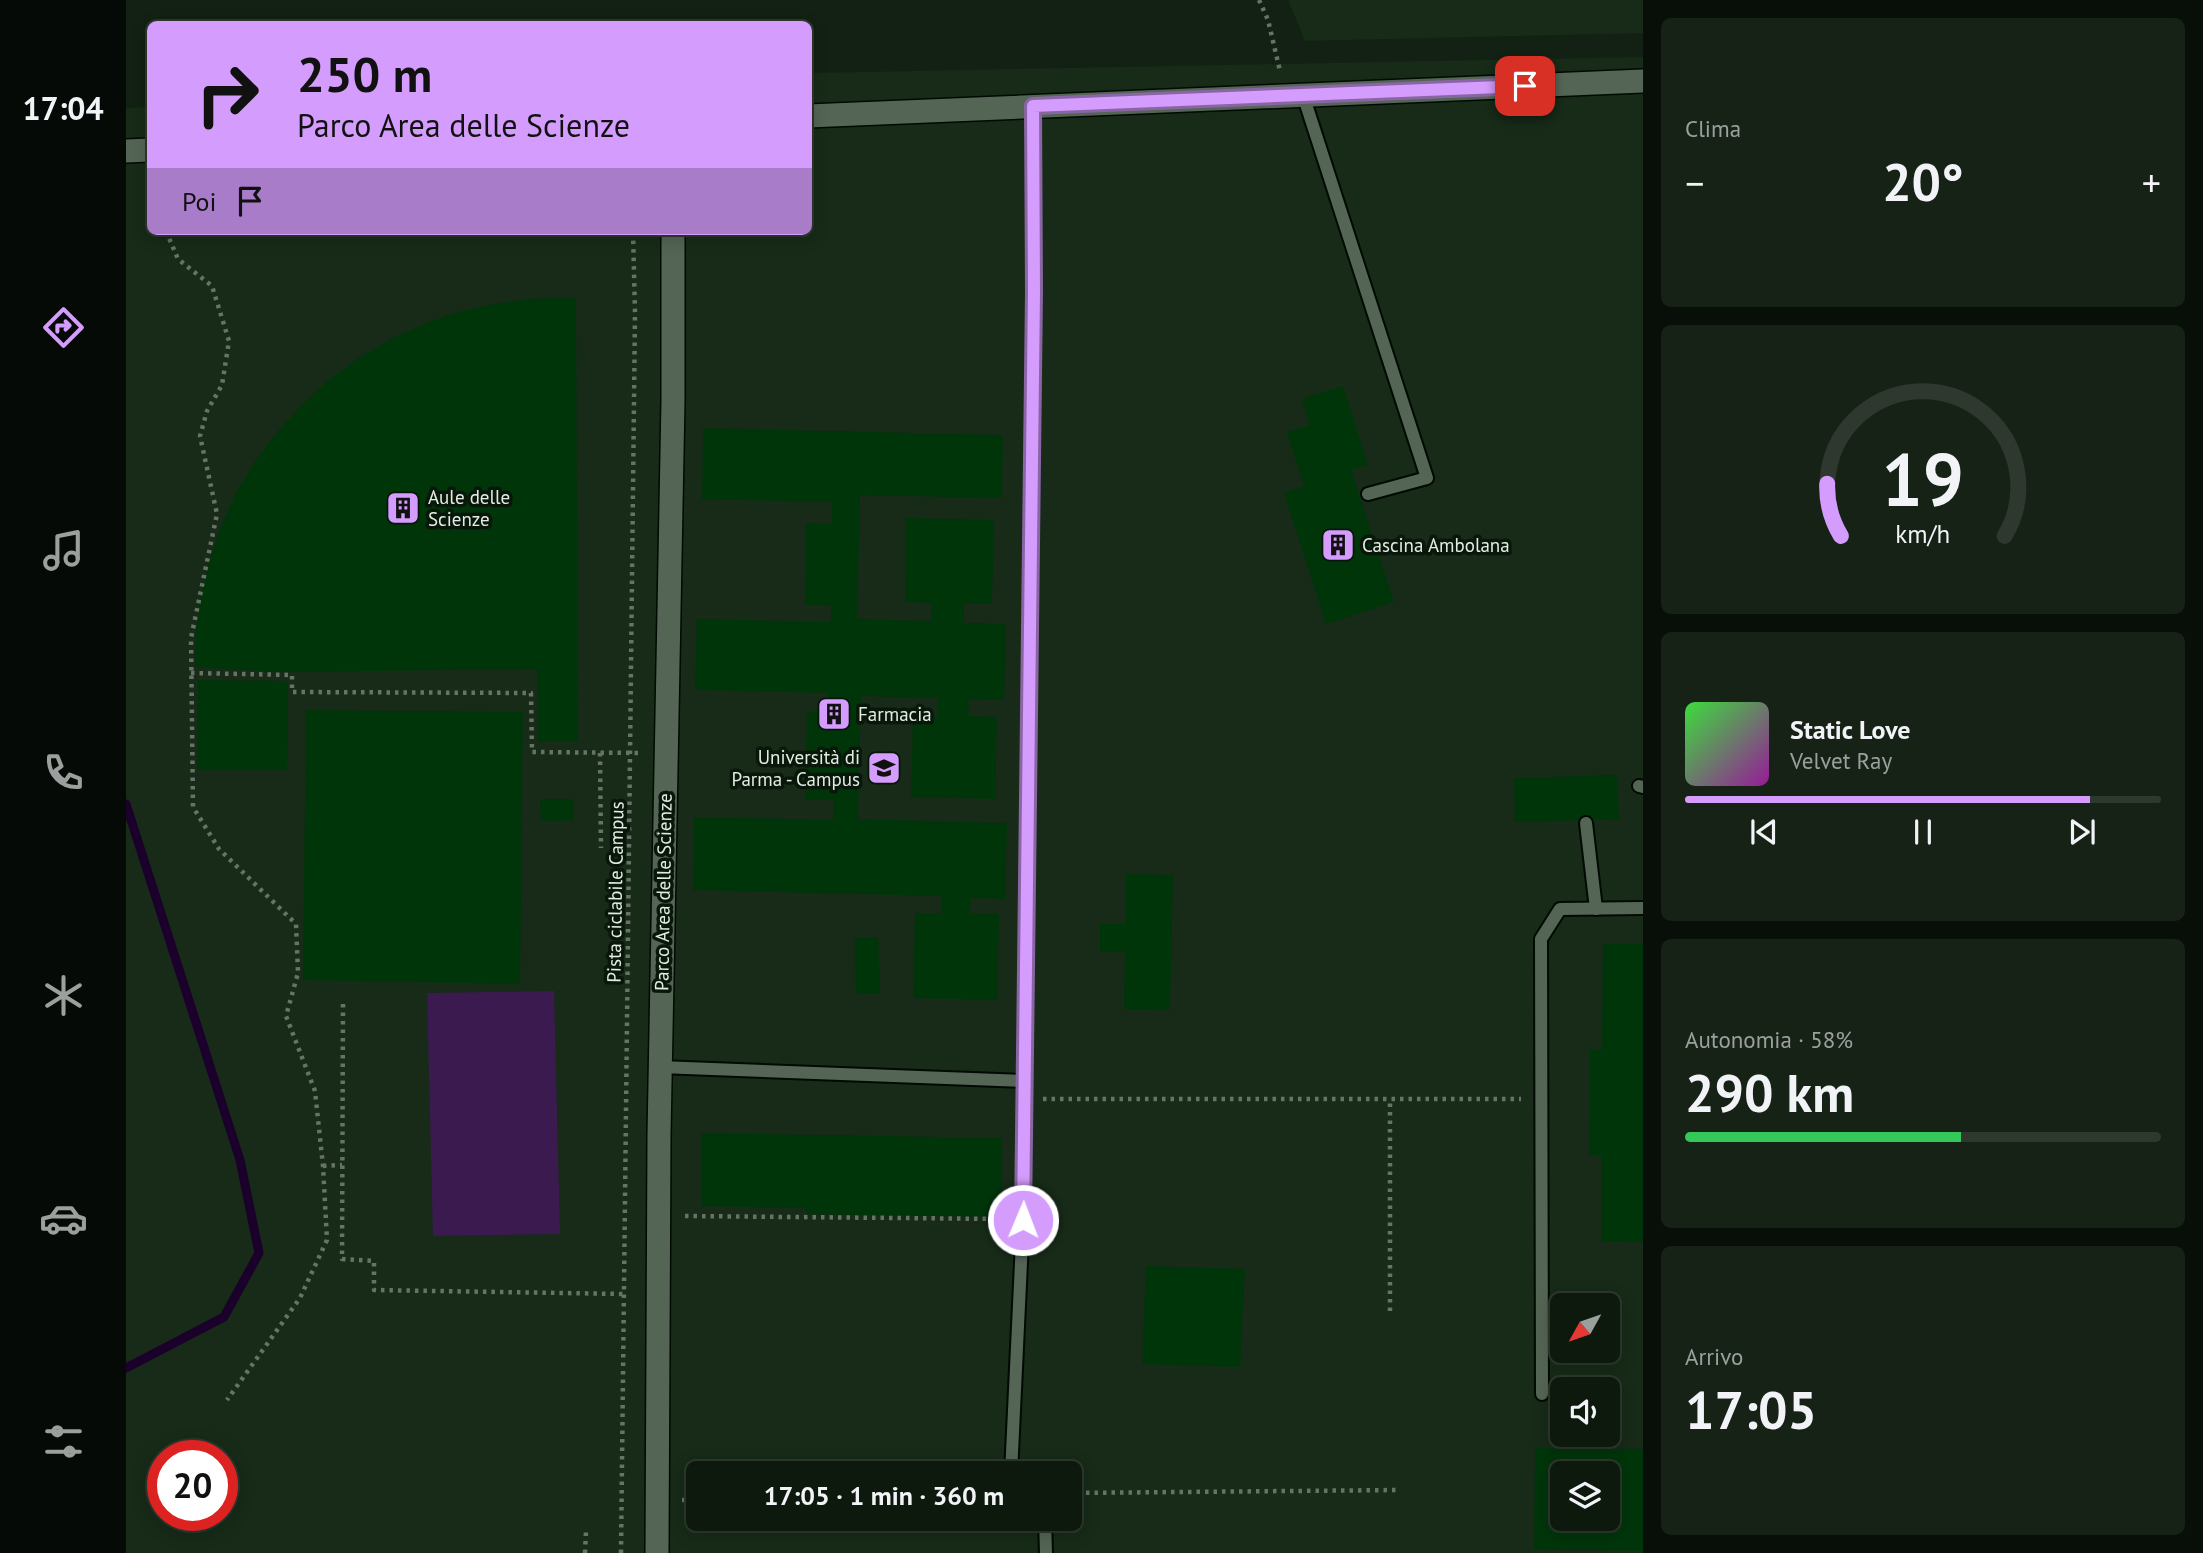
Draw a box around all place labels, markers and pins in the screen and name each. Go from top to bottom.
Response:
pin [1495,56,1555,116]
place label: Aule delle Scienze [428,485,510,531]
building icon: Aule delle Scienze [384,489,422,527]
building icon: Cascina Ambolana [1319,526,1357,564]
place label: Cascina Ambolana [1362,533,1510,557]
building icon: Farmacia [815,695,853,733]
place label: Farmacia [858,702,932,726]
place label: Università di Parma - Campus [731,745,860,791]
school or university icon: Università di Parma - Campus [865,749,903,787]

